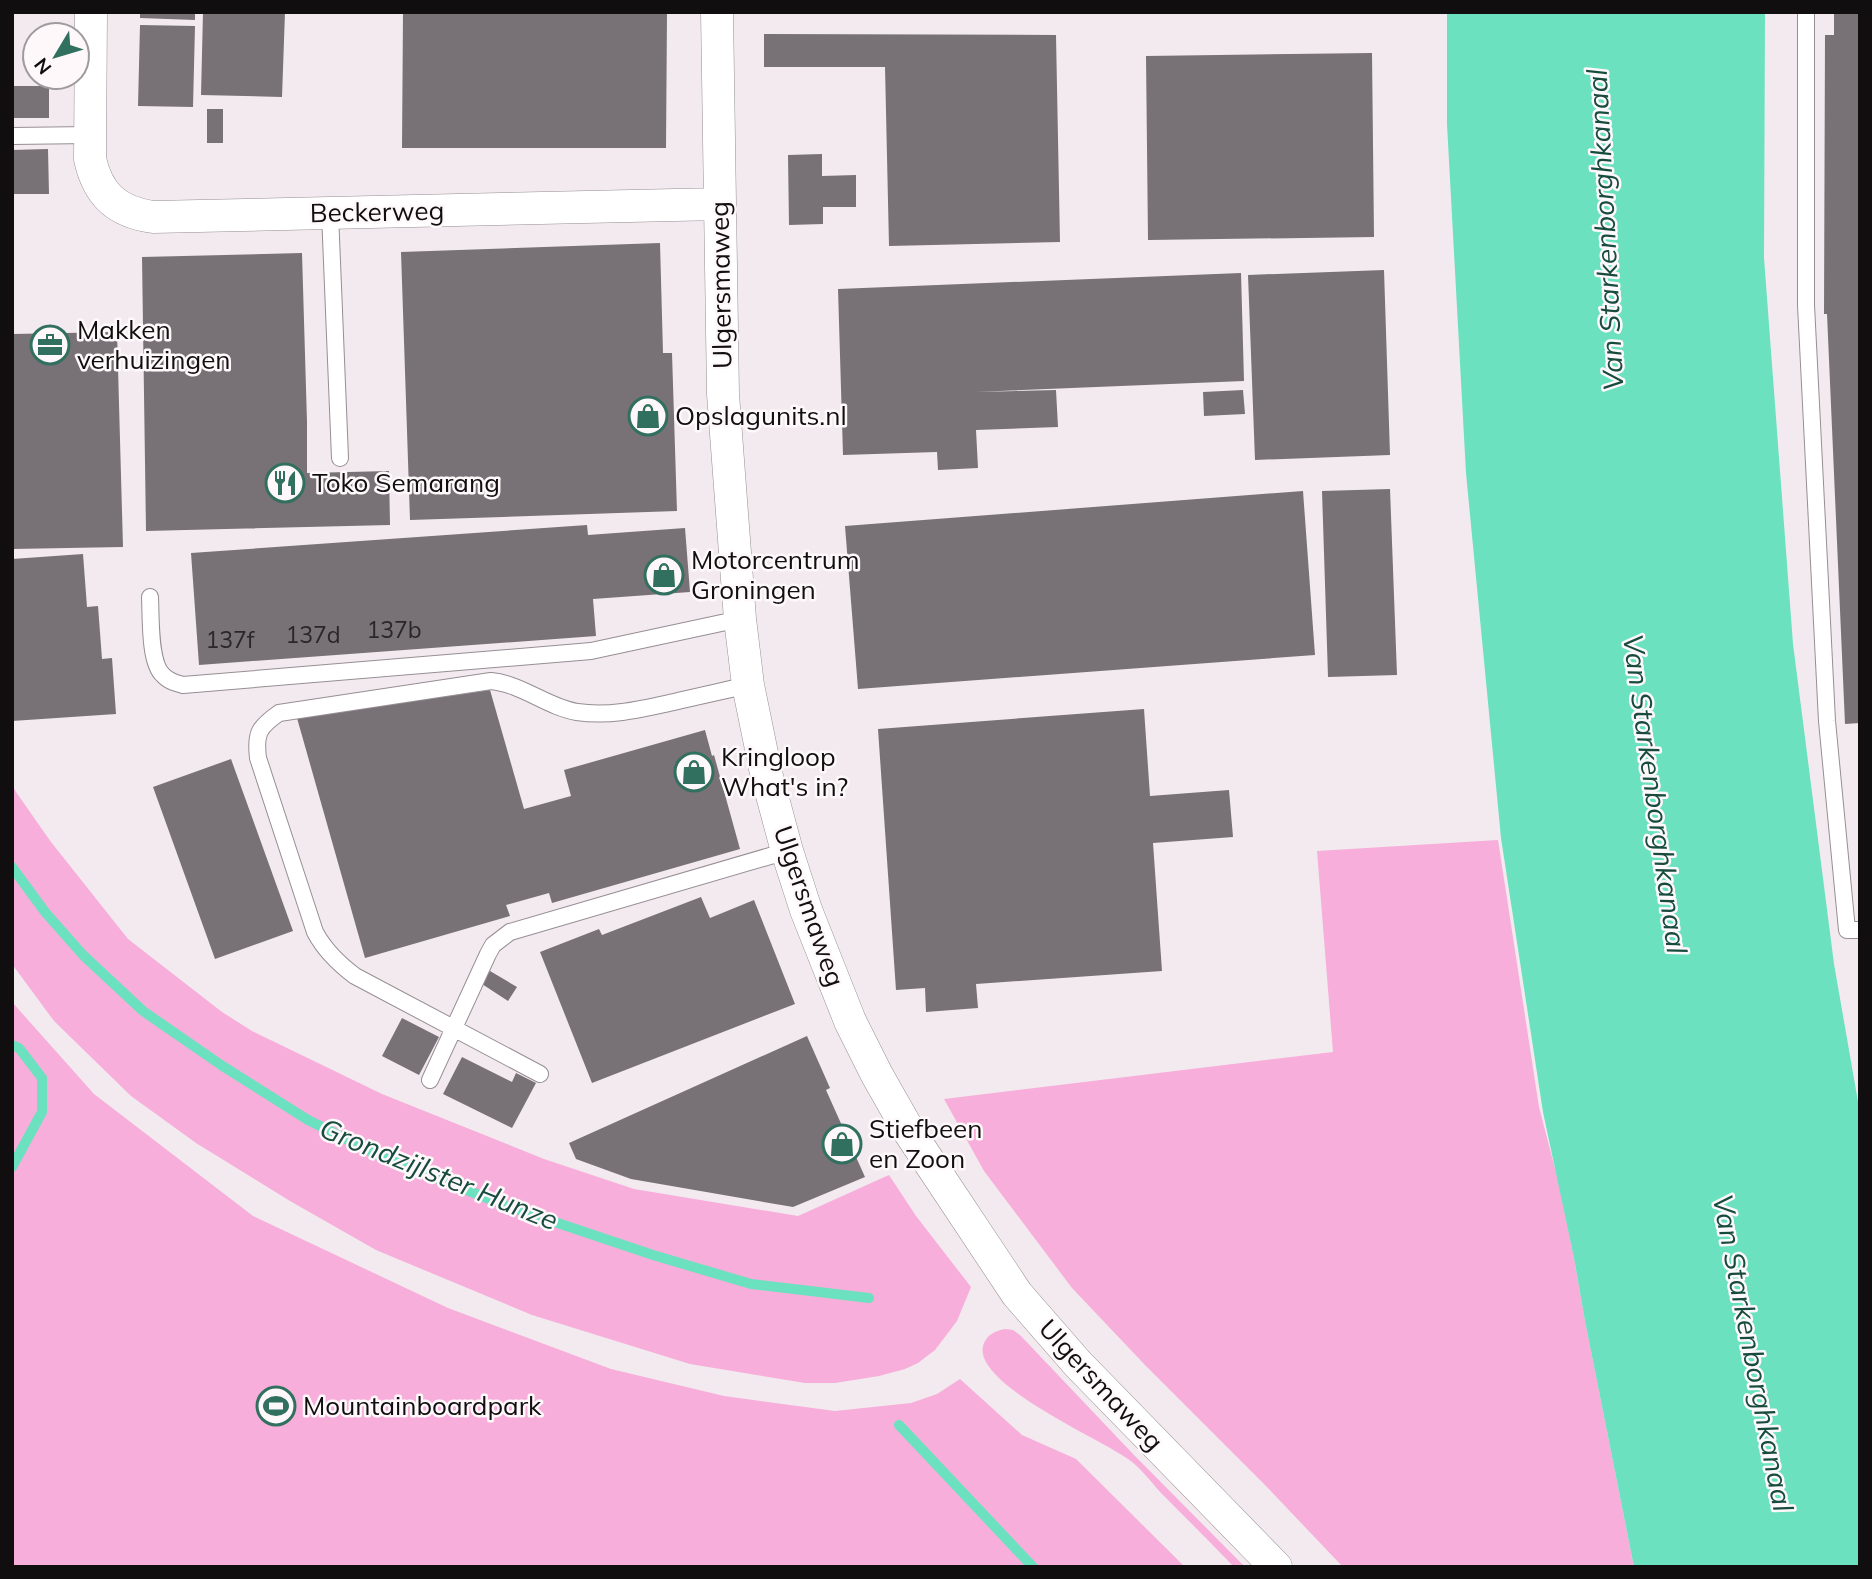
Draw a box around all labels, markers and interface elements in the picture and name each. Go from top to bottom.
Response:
north arrow [21,21,91,91]
text: N [29,53,56,80]
water label: Van Starkenborghkanaal [1579,68,1630,392]
street label: Beckerweg [310,194,444,229]
street label: Ulgersmaweg [703,201,738,369]
place label: Makken verhuizingen [77,313,231,376]
office icon: Makken verhuizingen [29,324,71,366]
shop icon: Opslagunits.nl [627,395,669,437]
place label: Opslagunits.nl [675,399,847,432]
restaurant icon: Toko Semarang [264,462,306,504]
place label: Toko Semarang [312,466,500,499]
place label: Motorcentrum Groningen [691,543,859,606]
shop icon: Motorcentrum Groningen [643,554,685,596]
house number: 137b [366,615,422,644]
house number: 137d [285,620,341,649]
house number: 137f [205,625,255,654]
water label: Van Starkenborghkanaal [1616,632,1695,956]
place label: Kringloop What's in? [721,740,848,803]
shop icon: Kringloop What's in? [673,751,715,793]
street label: Ulgersmaweg [767,821,852,990]
water label: Grondzijlster Hunze [315,1110,563,1237]
place label: Stiefbeen en Zoon [869,1112,982,1175]
shop icon: Stiefbeen en Zoon [821,1123,863,1165]
water label: Van Starkenborghkanaal [1706,1191,1801,1515]
street label: Ulgersmaweg [1032,1312,1171,1457]
sports icon: Mountainboardpark [255,1385,297,1427]
place label: Mountainboardpark [303,1389,542,1422]

